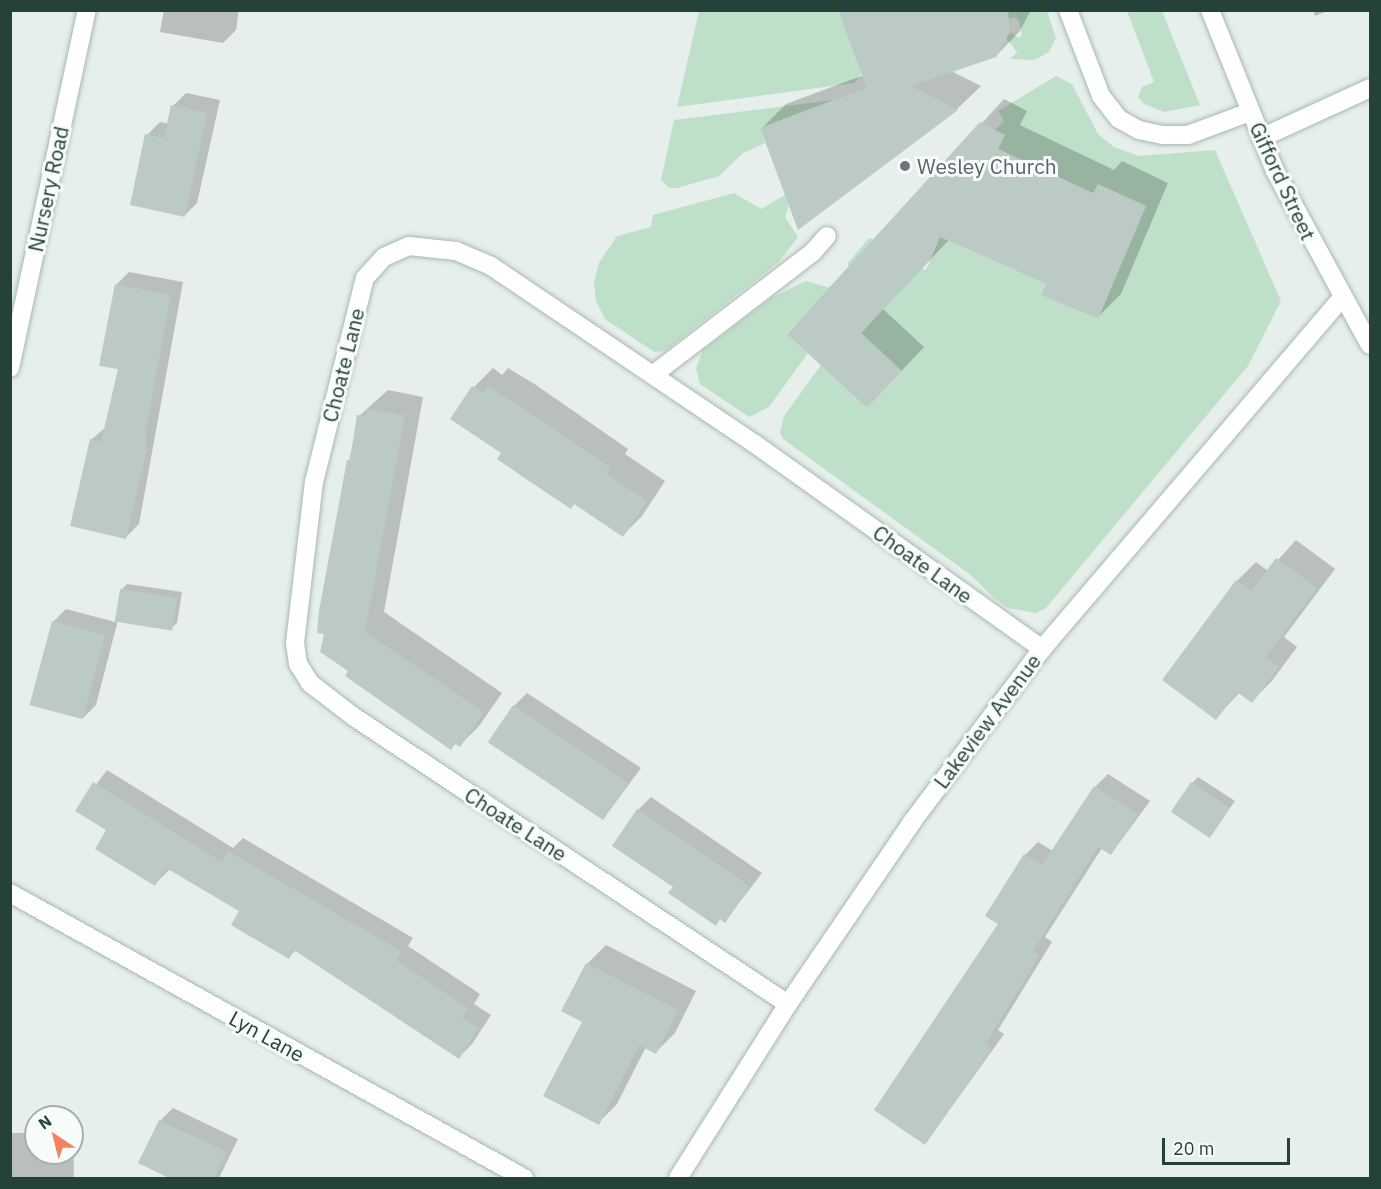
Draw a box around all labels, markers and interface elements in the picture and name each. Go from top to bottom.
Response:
street label: Gifford Street [1245,118,1321,244]
street label: Nursery Road [22,124,74,254]
place label: Wesley Church [917,153,1057,179]
marker: Wesley Church [898,159,912,173]
street label: Choate Lane [317,305,369,425]
street label: Choate Lane [868,519,978,609]
street label: Lakeview Avenue [928,649,1046,793]
street label: Choate Lane [460,782,572,866]
street label: Lyn Lane [225,1005,309,1067]
north arrow [24,1105,84,1165]
text: N [34,1110,55,1133]
scale bar [1165,1126,1292,1164]
text: 20 m [1173,1137,1215,1160]

